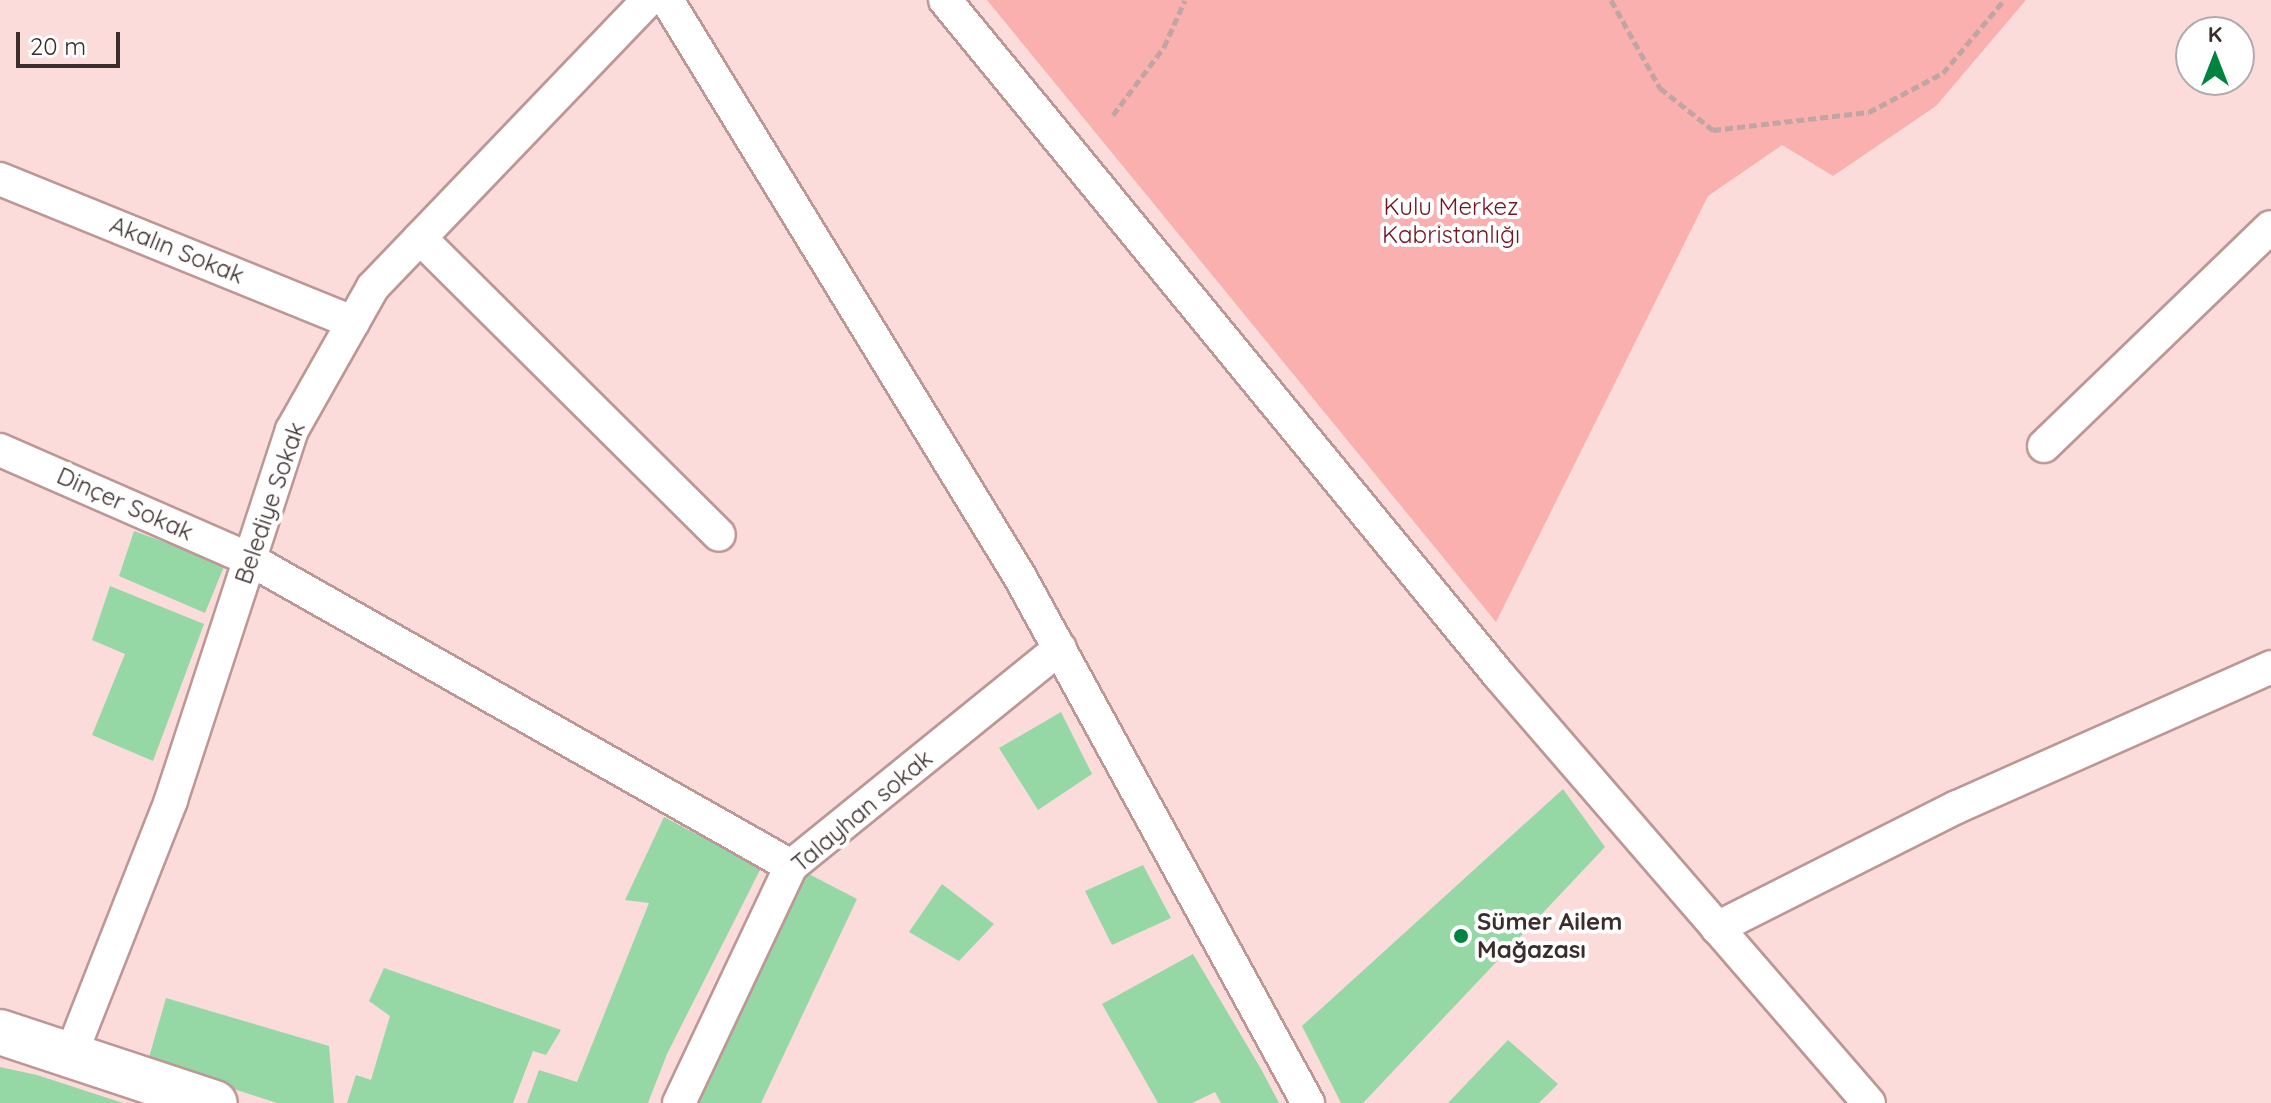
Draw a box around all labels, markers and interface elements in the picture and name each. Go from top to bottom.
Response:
scale bar [20,16,124,66]
north arrow [2175,16,2255,96]
text: K [2208,20,2222,48]
text: 20 m [30,31,86,61]
park label: Kulu Merkez Kabristanlığı [1382,193,1520,249]
street label: Akalın Sokak [106,210,248,290]
street label: Belediye Sokak [229,418,311,588]
street label: Dinçer Sokak [52,461,198,547]
street label: Talayhan sokak [786,744,938,878]
place label: Sümer Ailem Mağazası [1477,908,1622,964]
marker: Sümer Ailem Mağazası [1452,927,1470,945]

